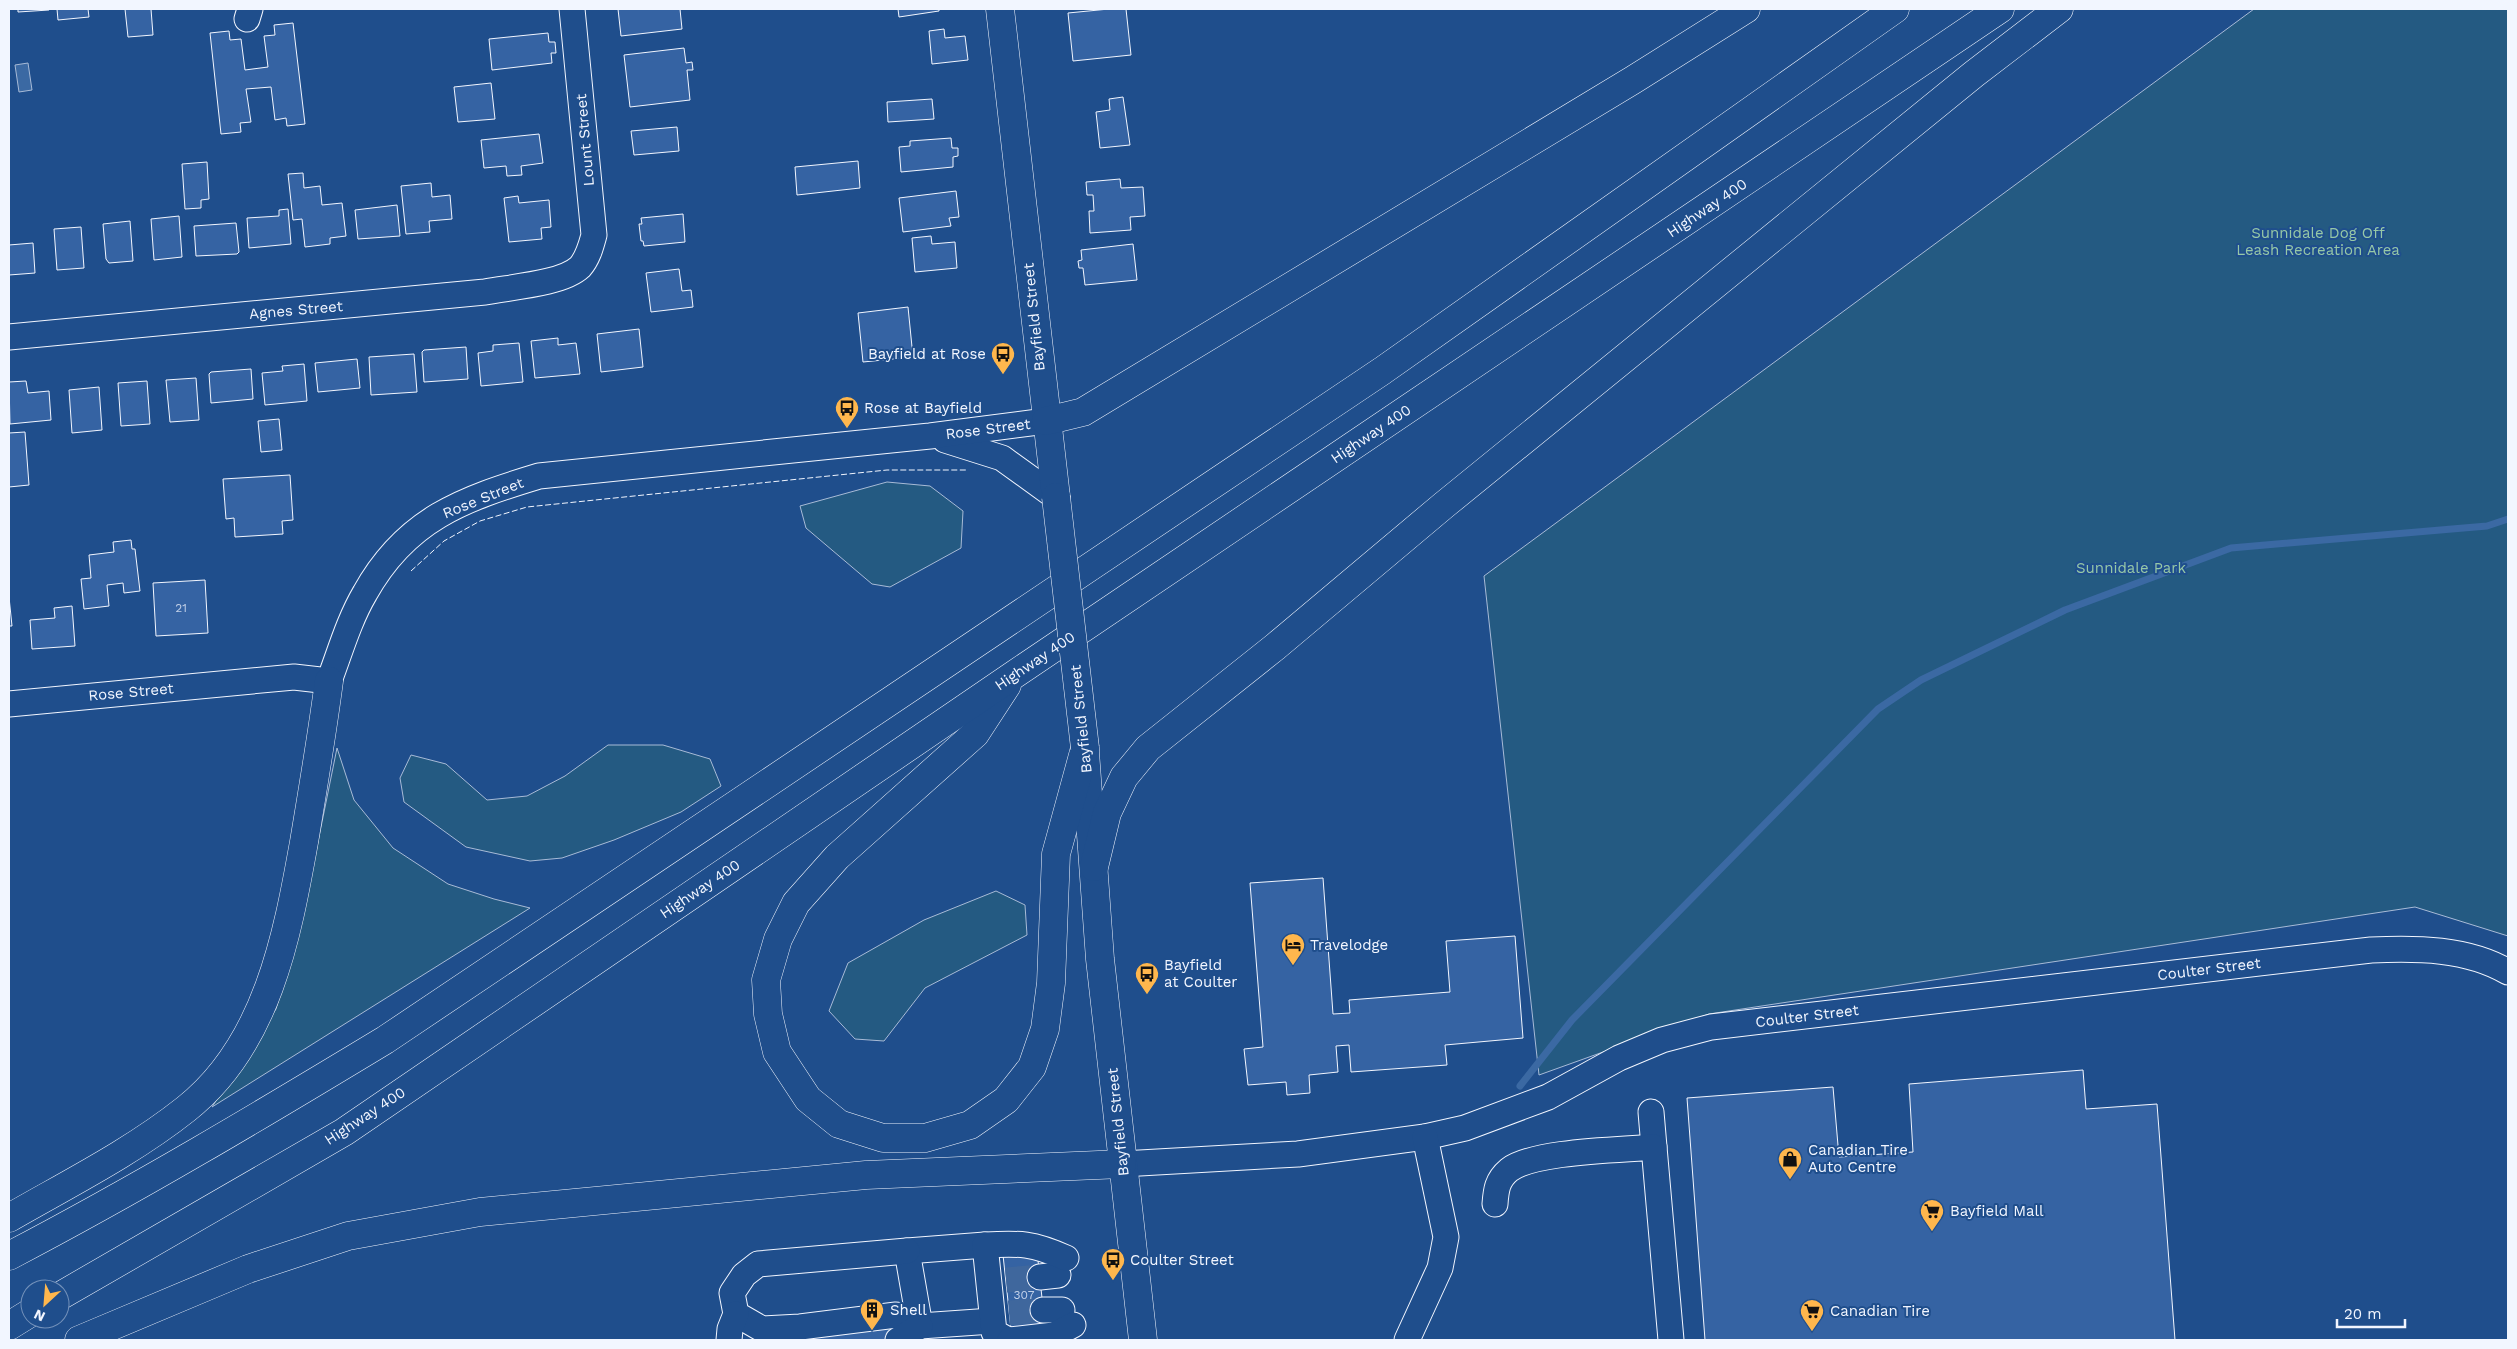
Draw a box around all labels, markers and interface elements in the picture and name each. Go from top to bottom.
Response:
street label: Lount Street [572,92,598,187]
street label: Highway 400 [1663,175,1751,241]
park label: Sunnidale Dog Off Leash Recreation Area [2236,224,2400,259]
street label: Bayfield Street [1019,261,1049,372]
street label: Agnes Street [248,297,344,323]
bus stop icon: Bayfield at Rose [990,341,1016,375]
place label: Bayfield at Rose [868,345,986,363]
bus stop icon: Rose at Bayfield [834,395,860,429]
place label: Rose at Bayfield [864,399,982,417]
street label: Highway 400 [1327,401,1415,467]
street label: Rose Street [944,415,1032,443]
street label: Rose Street [440,473,527,522]
park label: Sunnidale Park [2076,559,2186,577]
house number: 21 [175,601,187,615]
street label: Highway 400 [991,628,1079,694]
street label: Bayfield Street [1066,663,1096,774]
street label: Rose Street [88,679,175,705]
street label: Highway 400 [656,856,744,922]
hotel icon: Travelodge [1280,932,1306,966]
place label: Travelodge [1310,936,1388,954]
street label: Coulter Street [2156,954,2262,984]
place label: Bayfield at Coulter [1164,956,1238,991]
bus stop icon: Bayfield at Coulter [1134,961,1160,995]
street label: Coulter Street [1754,1001,1860,1031]
street label: Bayfield Street [1103,1066,1133,1177]
street label: Highway 400 [321,1083,409,1149]
place label: Canadian Tire Auto Centre [1808,1141,1908,1176]
shop icon: Canadian Tire Auto Centre [1777,1146,1803,1180]
supermarket icon: Bayfield Mall [1919,1198,1945,1232]
place label: Bayfield Mall [1950,1202,2044,1220]
bus stop icon: Coulter Street [1100,1247,1126,1281]
place label: Coulter Street [1130,1251,1235,1269]
north arrow [20,1279,70,1329]
house number: 307 [1014,1288,1035,1302]
scale bar [2337,1296,2404,1328]
building icon: Shell [859,1297,885,1331]
supermarket icon: Canadian Tire [1799,1298,1825,1332]
place label: Shell [890,1301,927,1319]
place label: Canadian Tire [1830,1302,1930,1320]
text: 20 m [2344,1305,2382,1323]
text: N [31,1306,47,1325]

